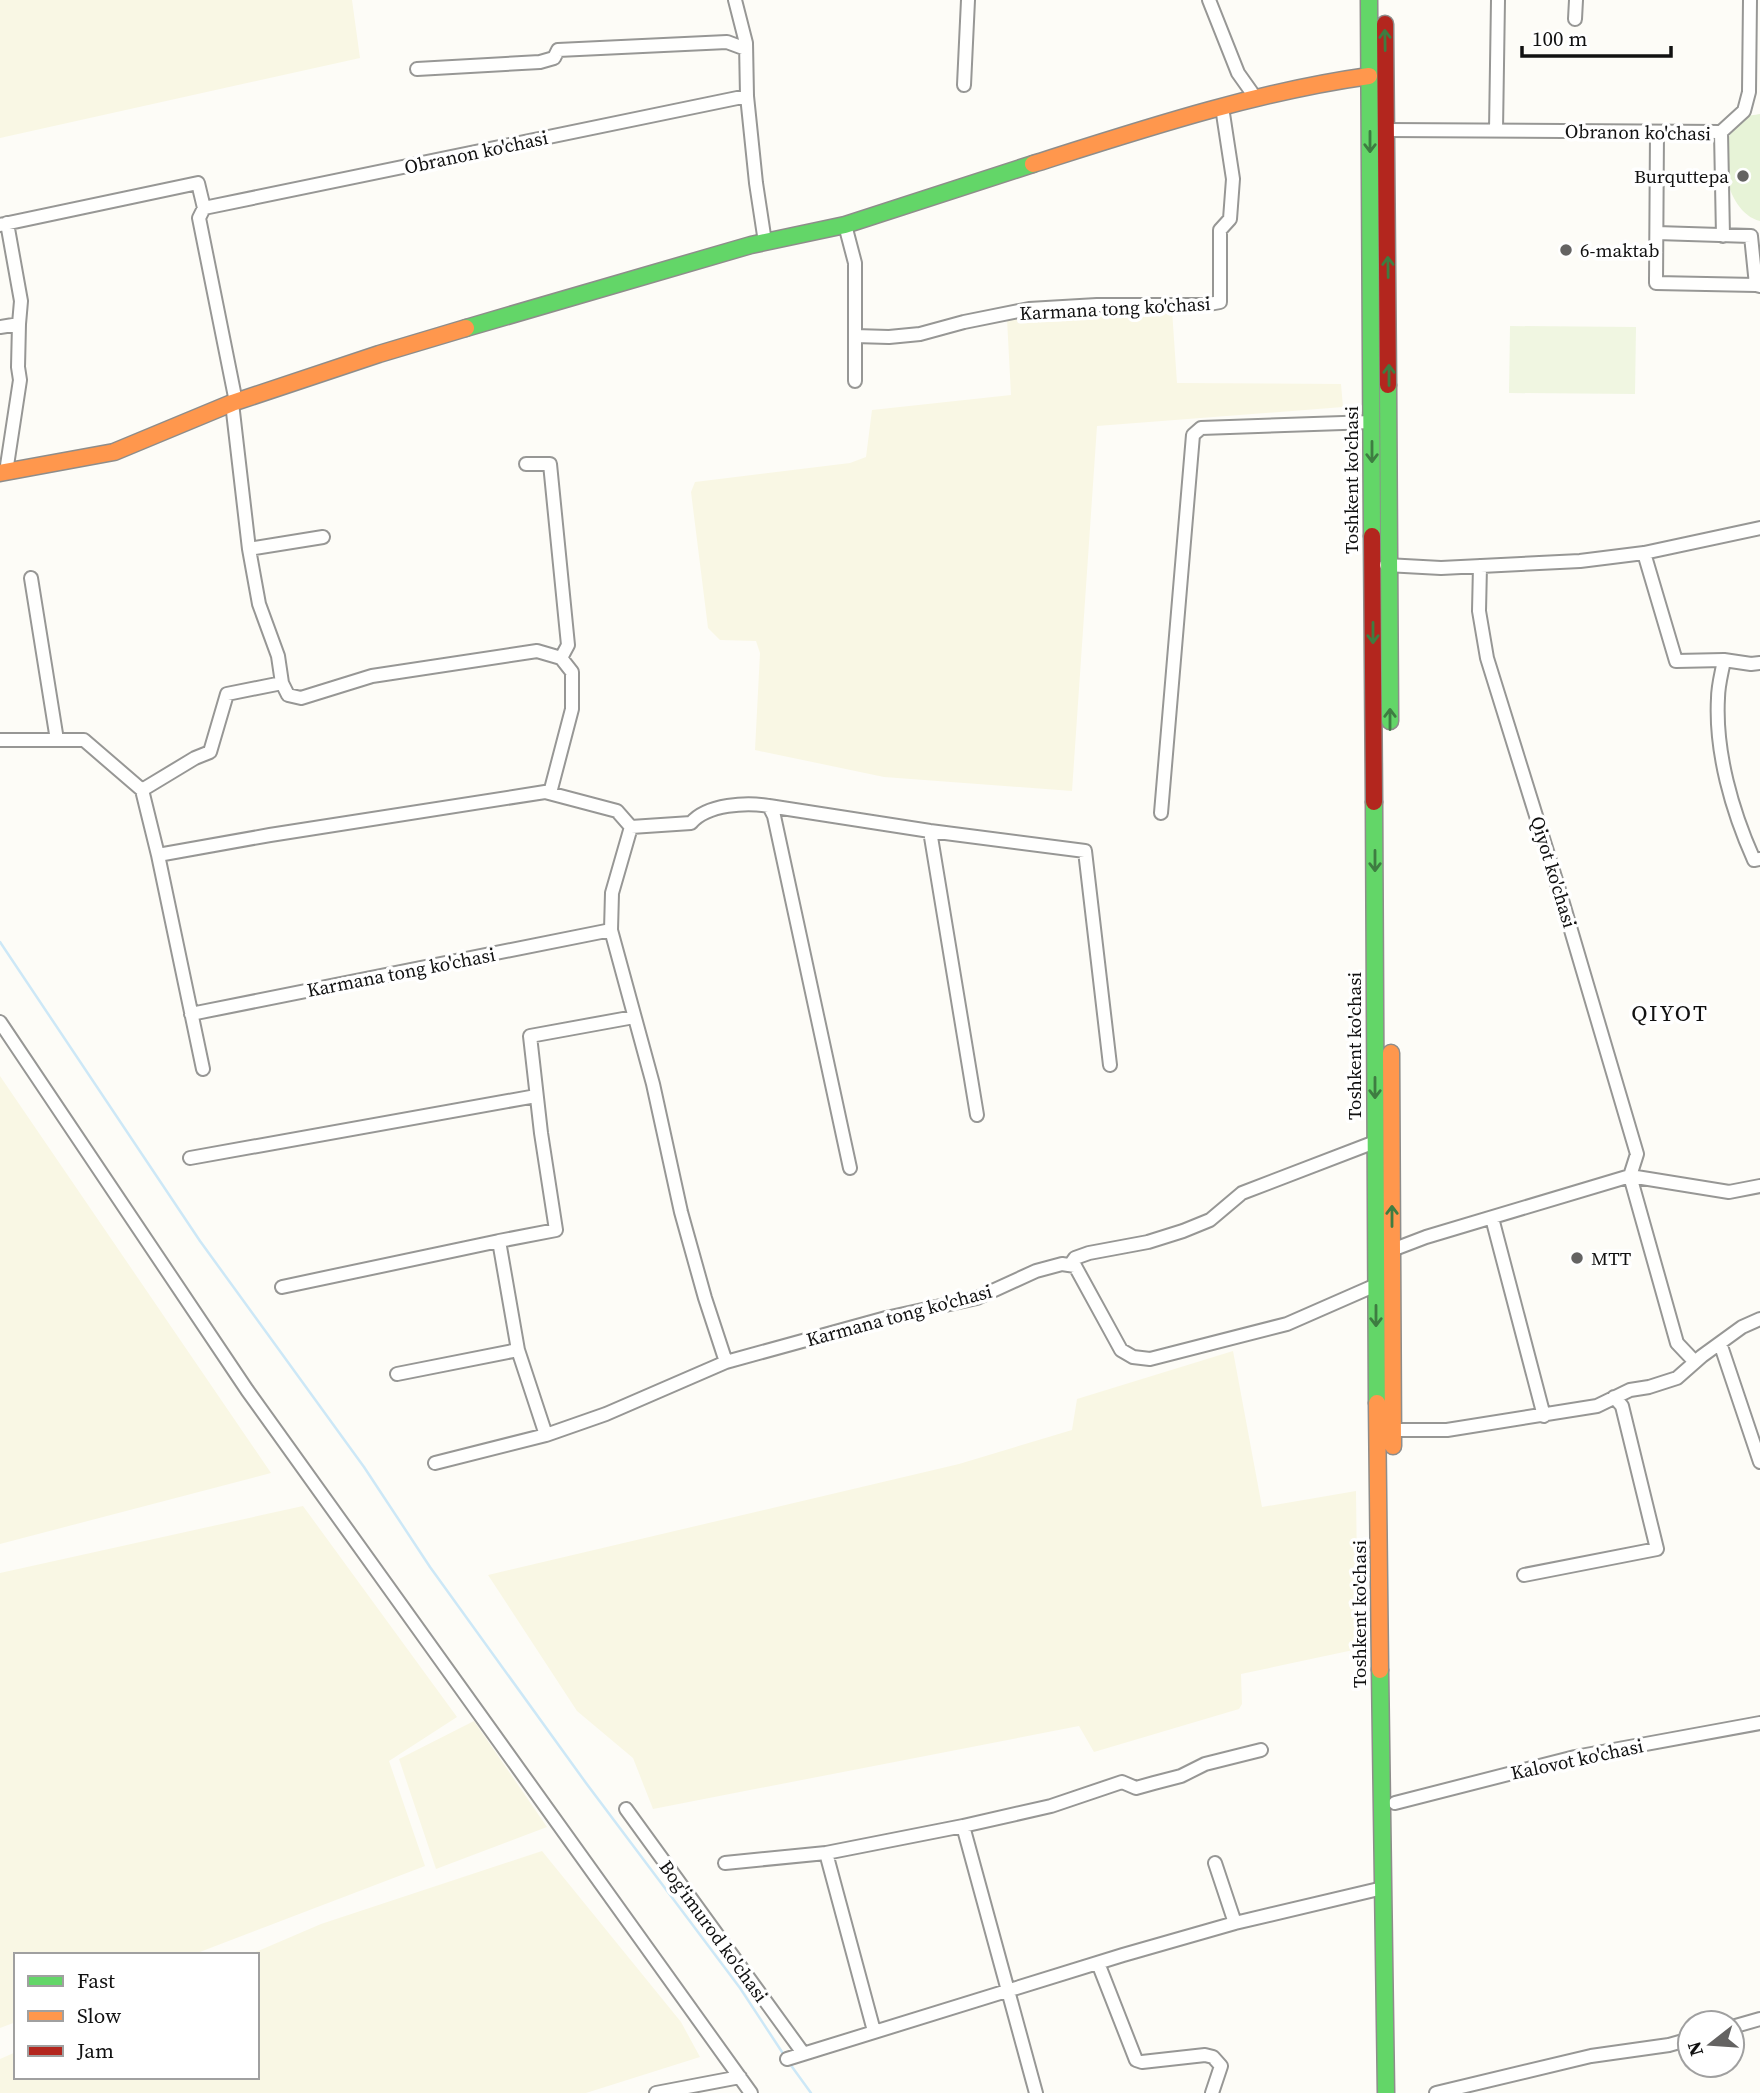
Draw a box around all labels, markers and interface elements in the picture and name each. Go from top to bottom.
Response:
scale bar [1522,14,1671,58]
text: 100 m [1532,24,1587,53]
one-way arrow [1378,28,1392,51]
street label: Obranon ko'chasi [1565,118,1712,146]
street label: Obranon ko'chasi [402,124,550,180]
one-way arrow [1364,130,1377,153]
place label: Burquttepa [1634,163,1729,189]
marker: Burquttepa [1735,168,1751,184]
place label: 6-maktab [1580,237,1659,263]
marker: 6-maktab [1558,242,1574,258]
one-way arrow [1381,256,1395,279]
street label: Karmana tong ko'chasi [1019,290,1211,326]
one-way arrow [1382,364,1396,387]
street label: Toshkent ko'chasi [1338,406,1364,554]
one-way arrow [1365,440,1379,463]
one-way arrow [1366,622,1380,645]
one-way arrow [1383,708,1397,731]
street label: Qiyot ko'chasi [1525,813,1583,931]
one-way arrow [1368,849,1382,872]
street label: Karmana tong ko'chasi [305,941,498,1003]
street label: Toshkent ko'chasi [1341,972,1367,1120]
district label: QIYOT [1631,997,1709,1029]
one-way arrow [1368,1076,1382,1099]
one-way arrow [1385,1205,1399,1228]
place label: MTT [1591,1245,1632,1271]
marker: MTT [1569,1250,1585,1266]
street label: Karmana tong ko'chasi [803,1278,995,1352]
one-way arrow [1369,1304,1383,1327]
street label: Toshkent ko'chasi [1346,1540,1372,1688]
street label: Kalovot ko'chasi [1508,1732,1646,1786]
street label: Bog'imurod ko'chasi [654,1855,775,2008]
legend [14,1953,259,2079]
text: Fast [77,1966,115,1995]
text: Slow [77,2001,121,2030]
north arrow [1676,2009,1746,2079]
text: Jam [76,2036,114,2065]
text: N [1680,2038,1709,2059]

